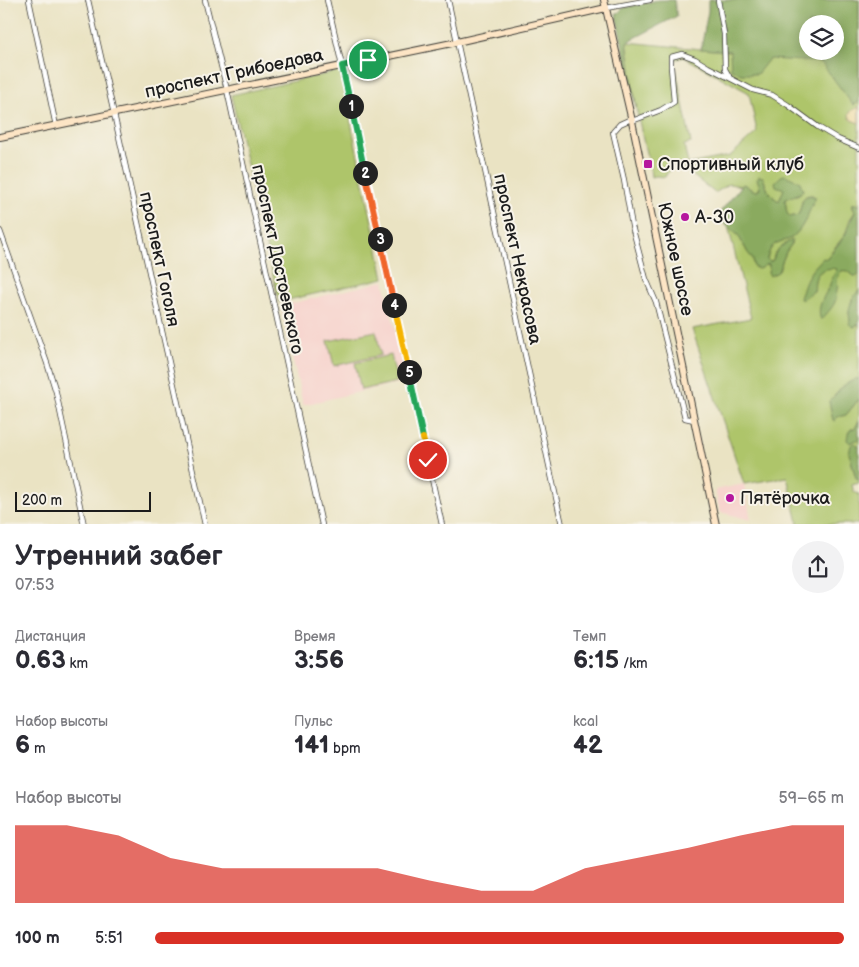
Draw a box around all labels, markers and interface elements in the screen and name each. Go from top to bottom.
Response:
map controls [799,15,844,60]
button: layers [799,15,844,60]
pin [347,39,389,81]
street label: проспект Грибоедова [143,44,326,103]
icon: arrive [354,46,382,74]
pin: 1 [338,94,364,118]
text: 1 [349,98,354,115]
place label: Спортивный клуб [658,154,804,175]
marker: Спортивный клуб [642,158,654,170]
pin: 2 [352,160,378,186]
street label: проспект Достоевского [247,162,308,356]
text: 2 [361,165,370,182]
street label: проспект Некрасова [489,172,546,347]
street label: проспект Гоголя [135,190,184,328]
street label: Южное шоссе [653,200,698,318]
place label: А-30 [694,207,734,228]
marker: А-30 [679,211,691,223]
pin: 3 [368,226,392,252]
text: 3 [376,231,385,248]
pin: 4 [382,292,406,318]
text: 4 [390,297,399,314]
pin: 5 [396,360,422,384]
text: 5 [405,364,414,381]
pin [407,439,449,481]
icon: check [414,446,442,474]
place label: Пятёрочка [740,488,831,509]
scale bar [15,490,151,513]
text: 200 m [22,492,62,509]
marker: Пятёрочка [724,492,736,504]
text: Утренний забег [15,540,223,573]
button: share [792,541,844,593]
text: 07:53 [15,576,55,595]
text: Дистанция [15,628,86,645]
text: Время [294,628,336,645]
text: Темп [573,628,606,645]
text: 0.63 [15,645,66,676]
text: 3:56 [294,645,344,676]
text: 6:15 [573,645,619,676]
text: km [66,655,88,672]
text: /km [619,655,648,672]
text: Набор высоты [15,713,108,730]
text: Пульс [294,713,333,730]
text: kcal [573,713,598,730]
text: 6 [15,730,30,761]
text: 141 [294,730,329,761]
text: 42 [573,730,603,761]
text: m [30,740,46,757]
text: bpm [329,740,361,757]
text: Набор высоты [15,789,122,808]
text: 59–65 m [779,789,844,808]
text: 100 m [15,929,60,948]
text: 5:51 [95,929,123,948]

